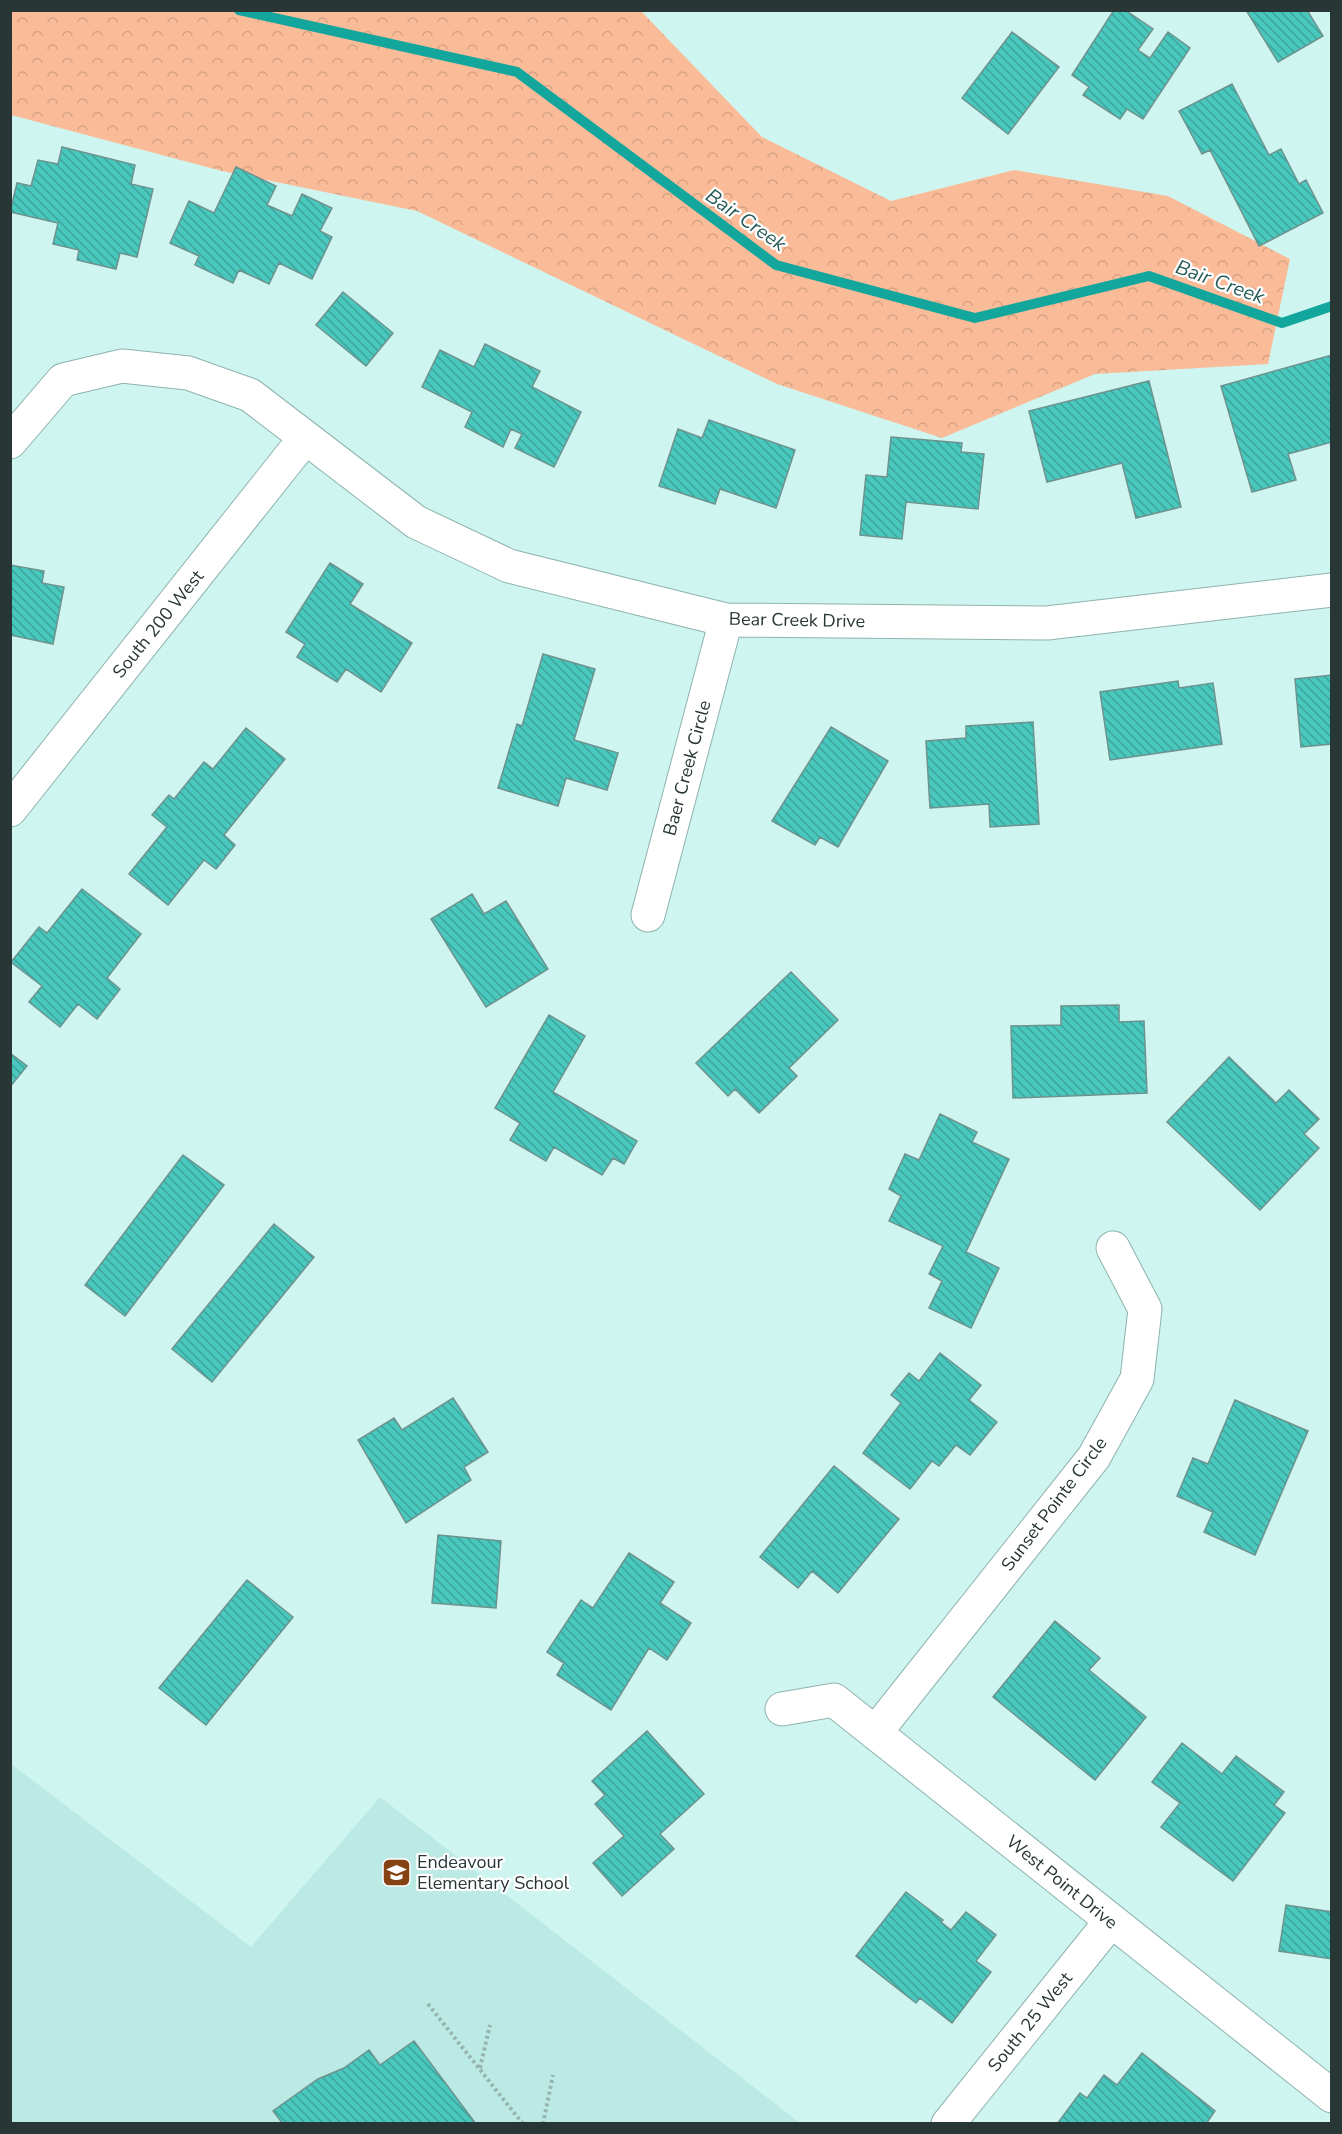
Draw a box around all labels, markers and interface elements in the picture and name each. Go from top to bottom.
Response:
water label: Bair Creek [700,182,793,258]
water label: Bair Creek [1172,253,1269,311]
street label: South 200 West [107,564,209,683]
street label: Bear Creek Drive [729,607,865,633]
street label: Baer Creek Circle [657,698,717,838]
street label: Sunset Pointe Circle [996,1432,1112,1576]
street label: West Point Drive [1001,1830,1123,1934]
place label: Endeavour Elementary School [417,1850,570,1895]
school or university icon: Endeavour Elementary School [380,1856,412,1888]
street label: South 25 West [982,1967,1078,2077]

